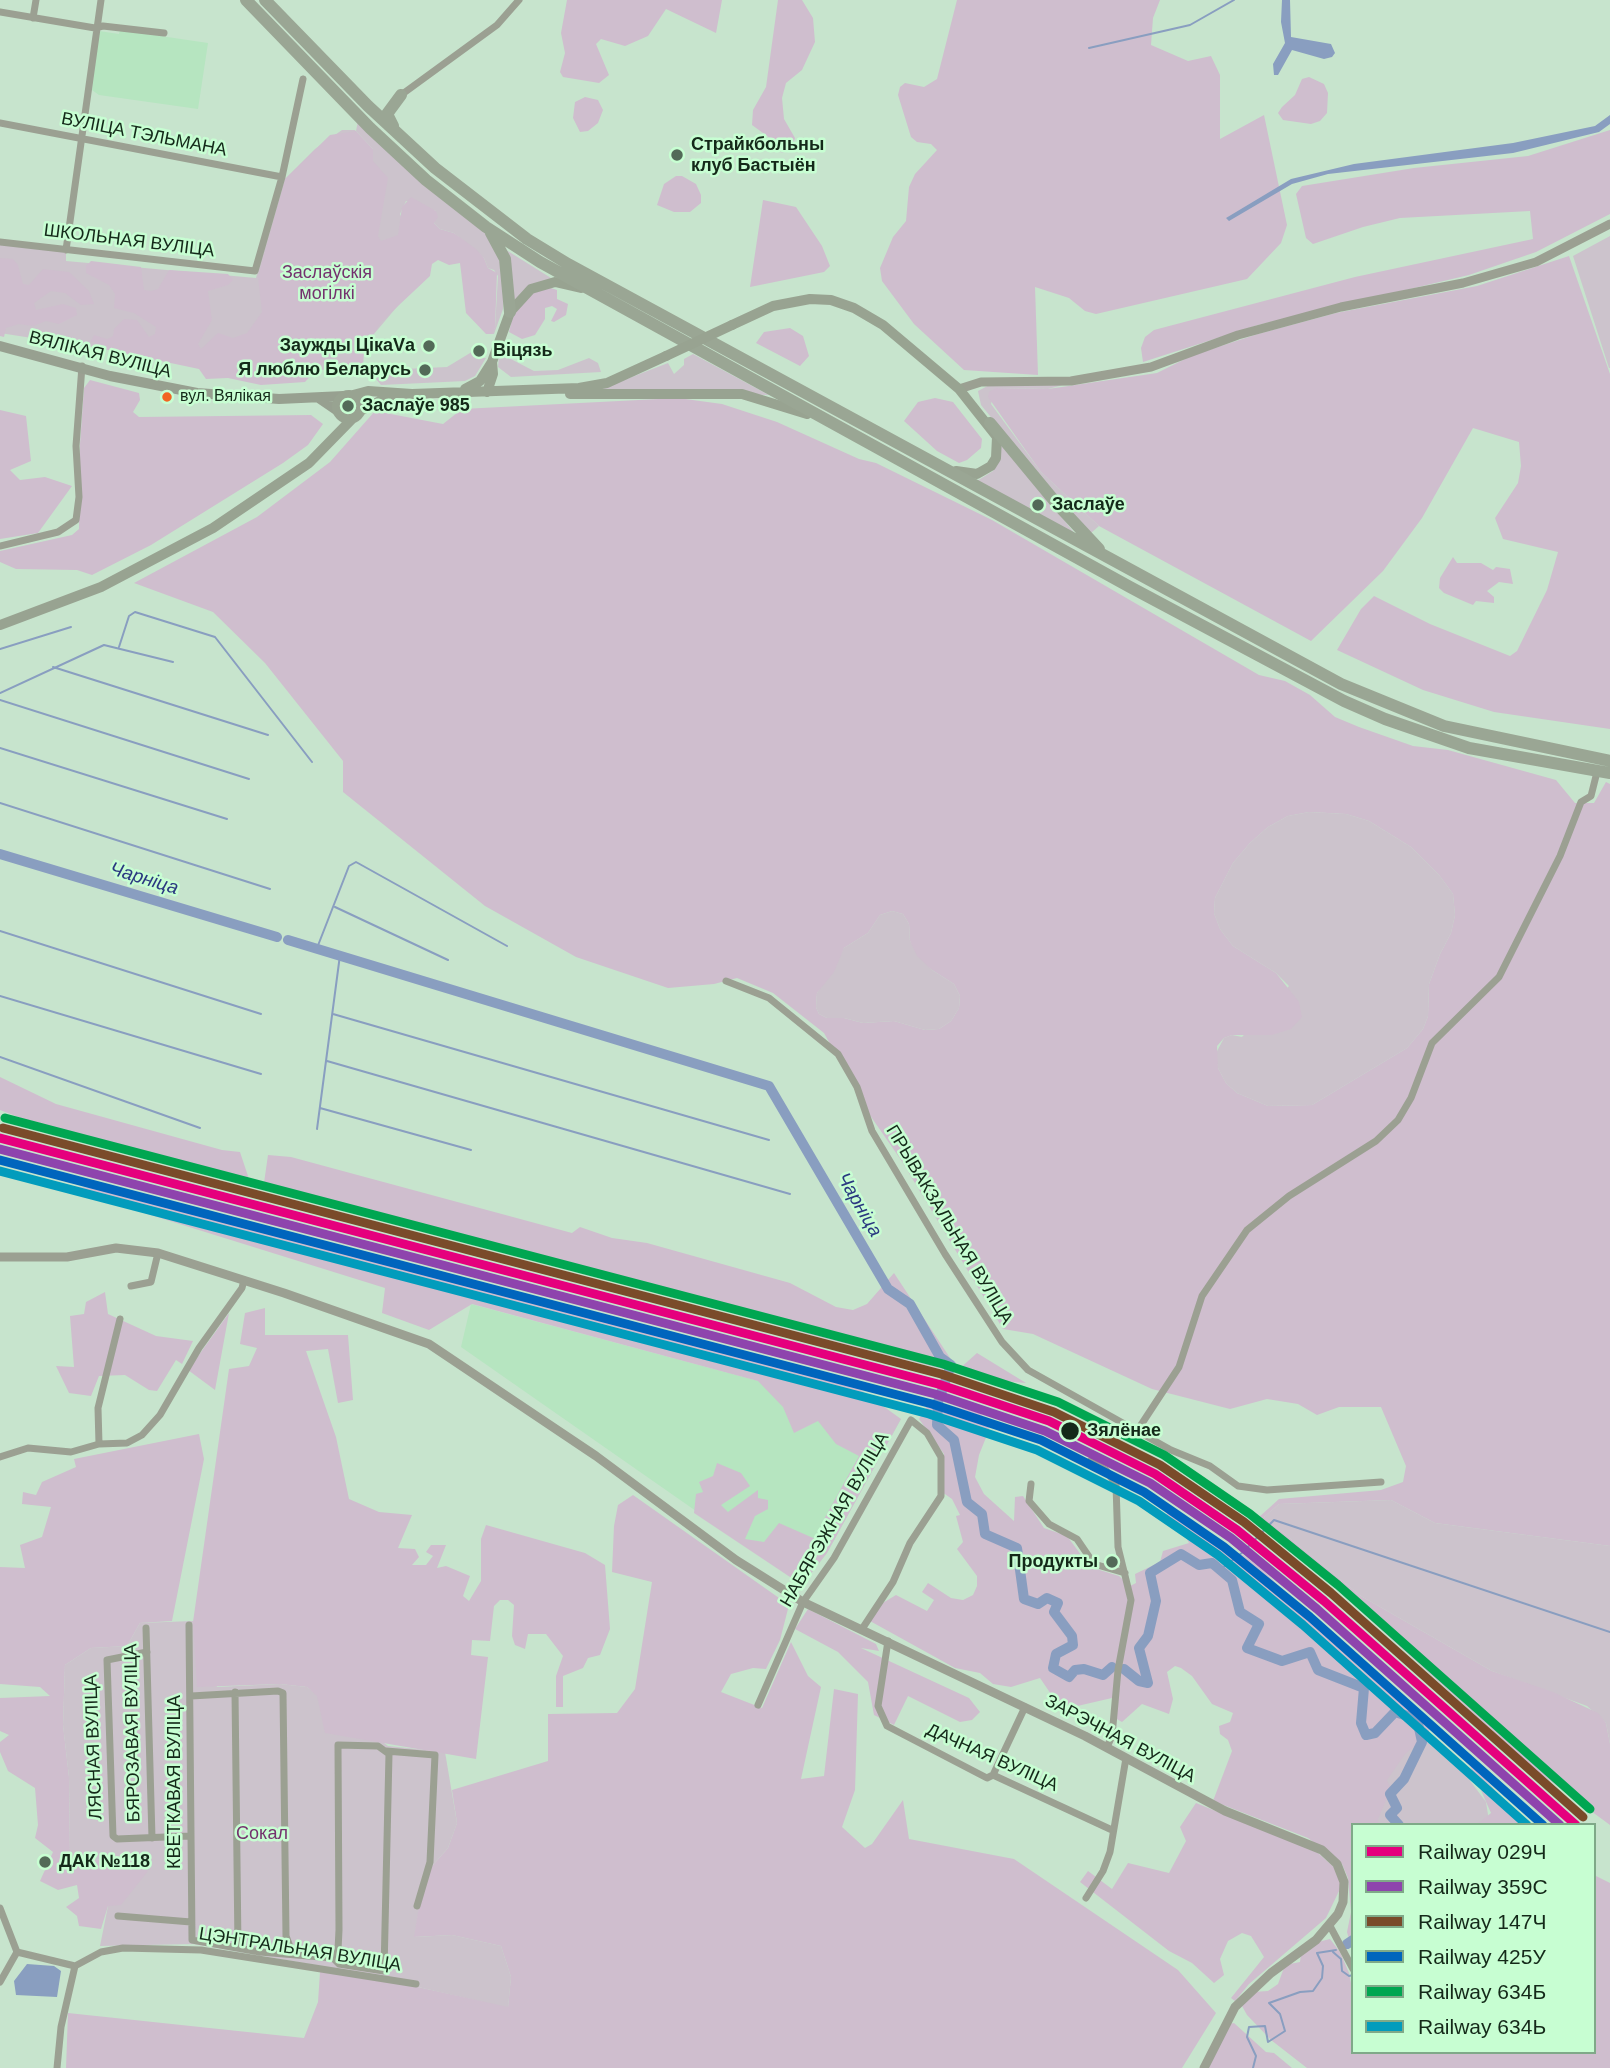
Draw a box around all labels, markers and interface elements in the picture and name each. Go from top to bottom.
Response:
street label: ВУЛІЦА ТЭЛЬМАНА [60,108,228,162]
place label: Страйкбольны клуб Бастыён [691,134,824,176]
marker: Страйкбольны клуб Бастыён [669,147,685,163]
street label: ШКОЛЬНАЯ ВУЛІЦА [43,220,215,262]
park label: Заслаўскія могілкі [282,262,372,304]
street label: ВЯЛІКАЯ ВУЛІЦА [27,327,173,383]
place label: Заужды ЦікаVа [280,335,415,357]
marker: Заужды ЦікаVа [421,338,437,354]
place label: Віцязь [493,340,553,362]
marker: Віцязь [471,343,487,359]
place label: Я люблю Беларусь [238,359,411,381]
marker: Я люблю Беларусь [417,362,433,378]
place label: вул. Вялікая [180,387,271,407]
marker: вул. Вялікая [160,390,174,404]
place label: Заслаўе 985 [362,395,470,417]
marker: Заслаўе 985 [340,398,356,414]
place label: Заслаўе [1052,494,1125,516]
marker: Заслаўе [1030,497,1046,513]
water label: Чарніца [107,858,181,900]
street label: ПРЫВАКЗАЛЬНАЯ ВУЛІЦА [881,1121,1017,1329]
water label: Чарніца [832,1169,886,1241]
marker: Зялёнае [1059,1420,1081,1442]
place label: Зялёнае [1087,1420,1161,1442]
street label: НАБЯРЭЖНАЯ ВУЛІЦА [776,1429,894,1611]
place label: Продукты [1008,1551,1098,1573]
marker: Продукты [1104,1554,1120,1570]
street label: БЯРОЗАВАЯ ВУЛІЦА [121,1643,145,1823]
street label: ЛЯСНАЯ ВУЛІЦА [81,1674,107,1820]
street label: ЗАРЭЧНАЯ ВУЛІЦА [1041,1690,1199,1788]
street label: КВЕТКАВАЯ ВУЛІЦА [164,1695,186,1869]
street label: ДАЧНАЯ ВУЛІЦА [923,1719,1061,1797]
park label: Сокал [236,1823,288,1845]
legend [1351,1823,1596,2054]
text: Railway 029Ч [1418,1840,1546,1863]
place label: ДАК №118 [59,1851,150,1873]
marker: ДАК №118 [37,1854,53,1870]
text: Railway 359С [1418,1875,1548,1898]
text: Railway 147Ч [1418,1910,1546,1933]
street label: ЦЭНТРАЛЬНАЯ ВУЛІЦА [197,1923,403,1977]
text: Railway 425У [1418,1945,1546,1968]
text: Railway 634Б [1418,1980,1546,2003]
text: Railway 634Ь [1418,2015,1546,2038]

